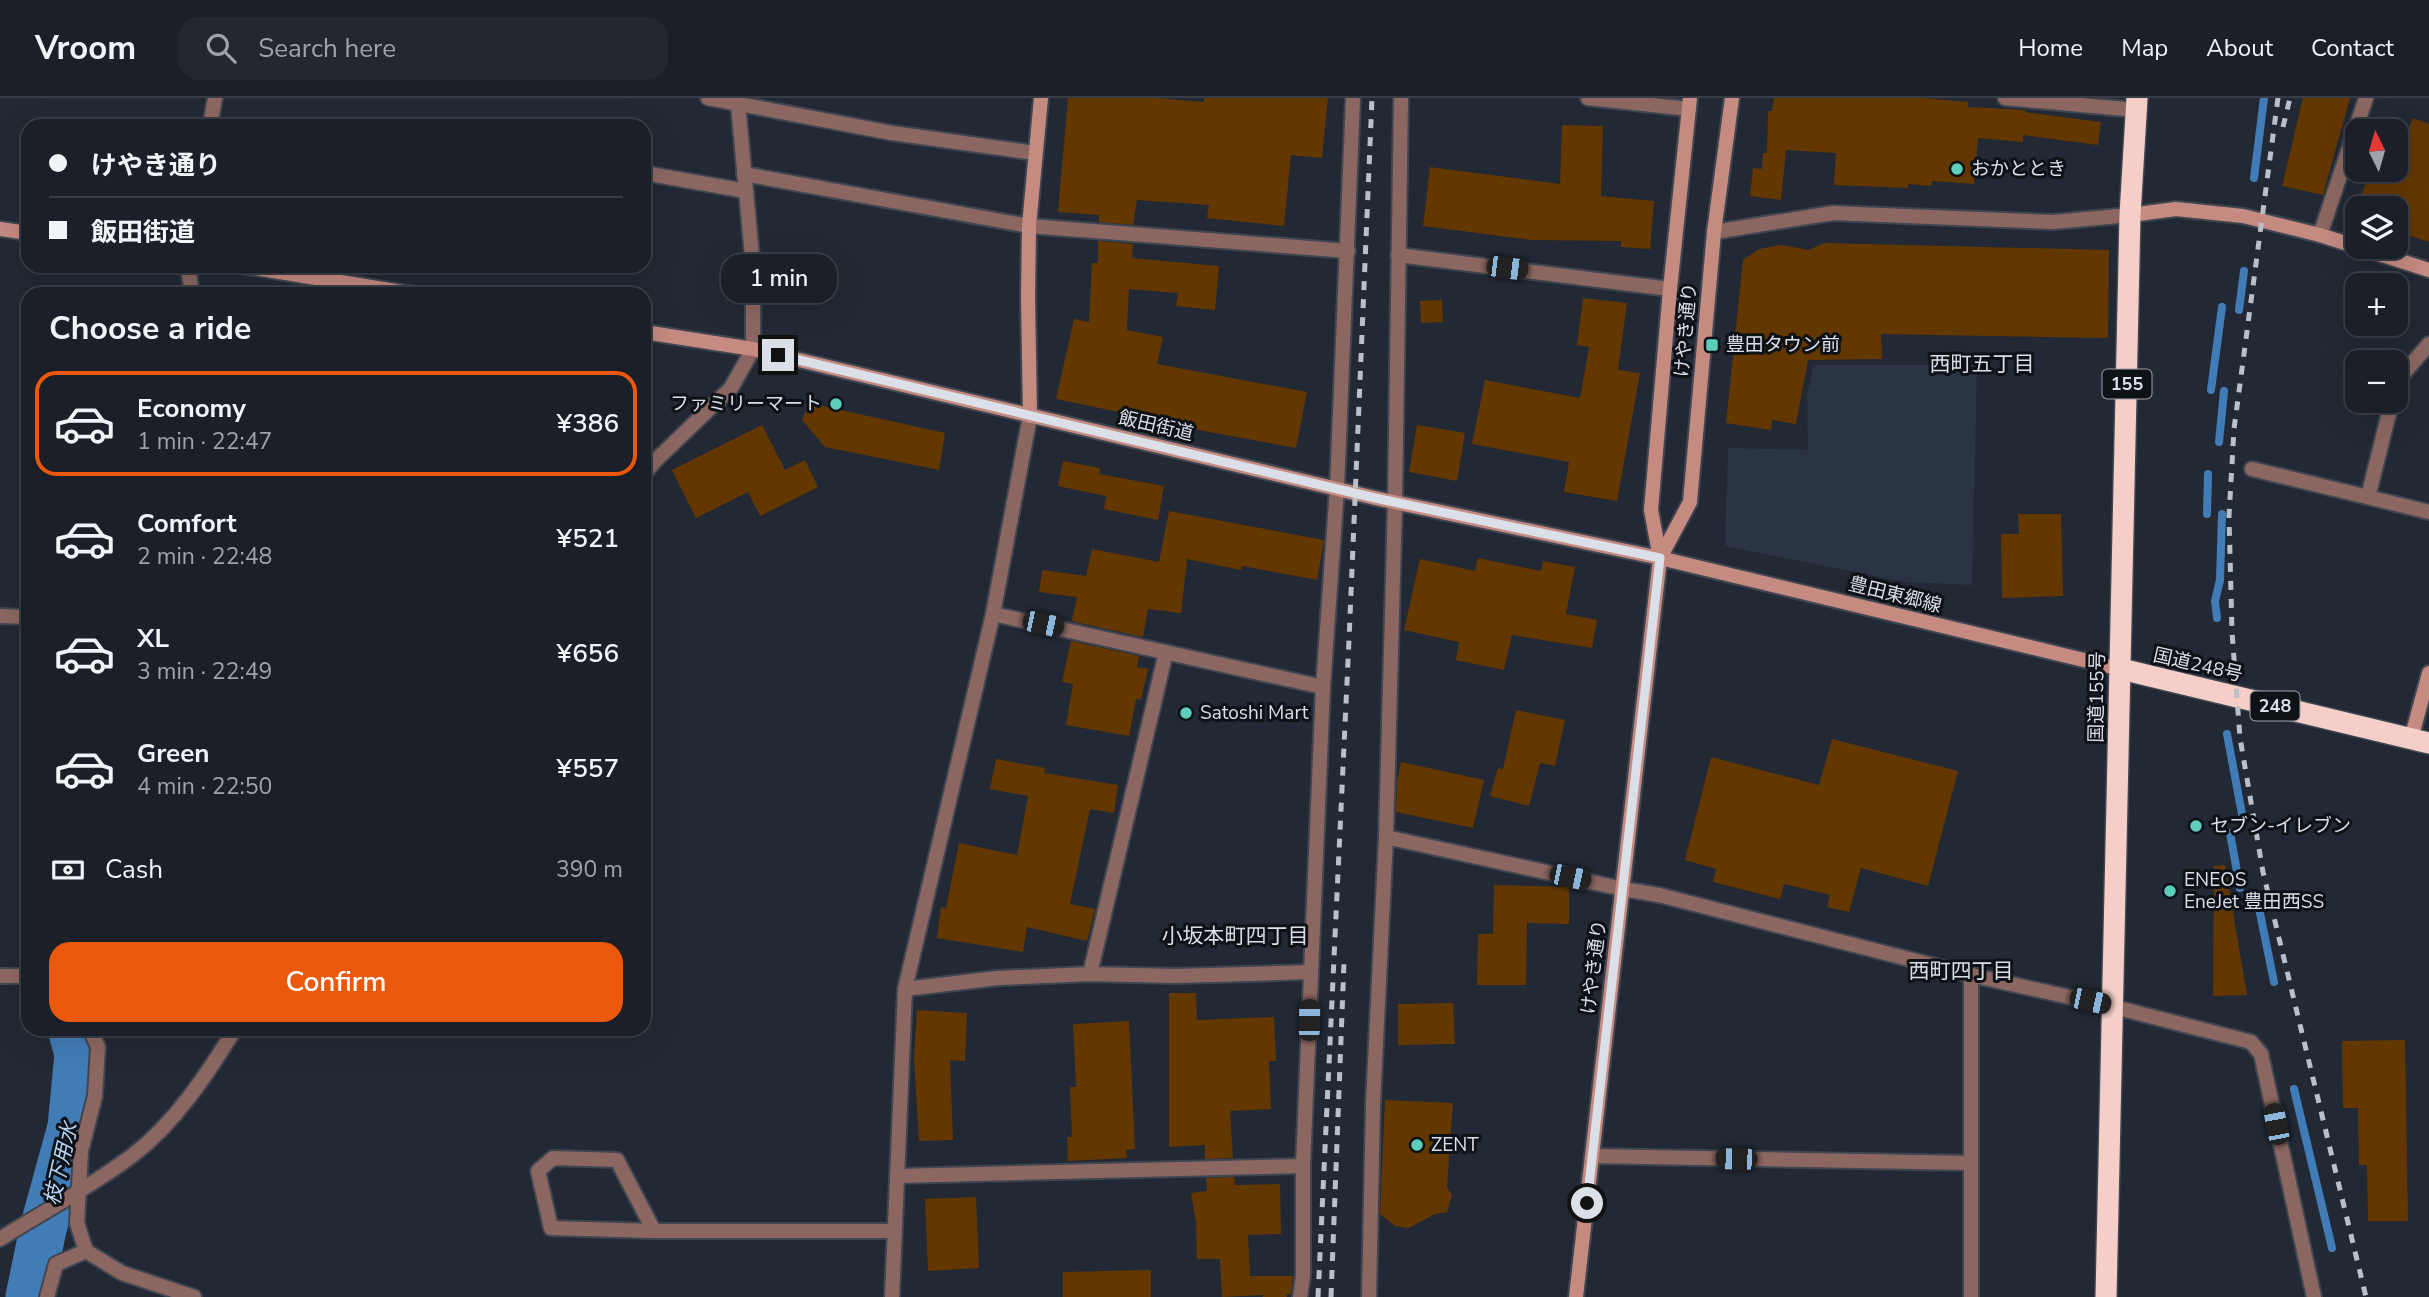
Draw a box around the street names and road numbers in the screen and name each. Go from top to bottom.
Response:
street label: けやき通り [1669,282,1703,378]
road number: 155 [2102,370,2152,398]
street label: 飯田街道 [1116,405,1196,447]
street label: 豊田東郷線 [1846,571,1944,619]
street label: 国道248号 [2151,642,2245,688]
street label: 国道155号 [2083,651,2111,743]
road number: 248 [2250,692,2300,720]
street label: けやき通り [1575,918,1613,1016]

